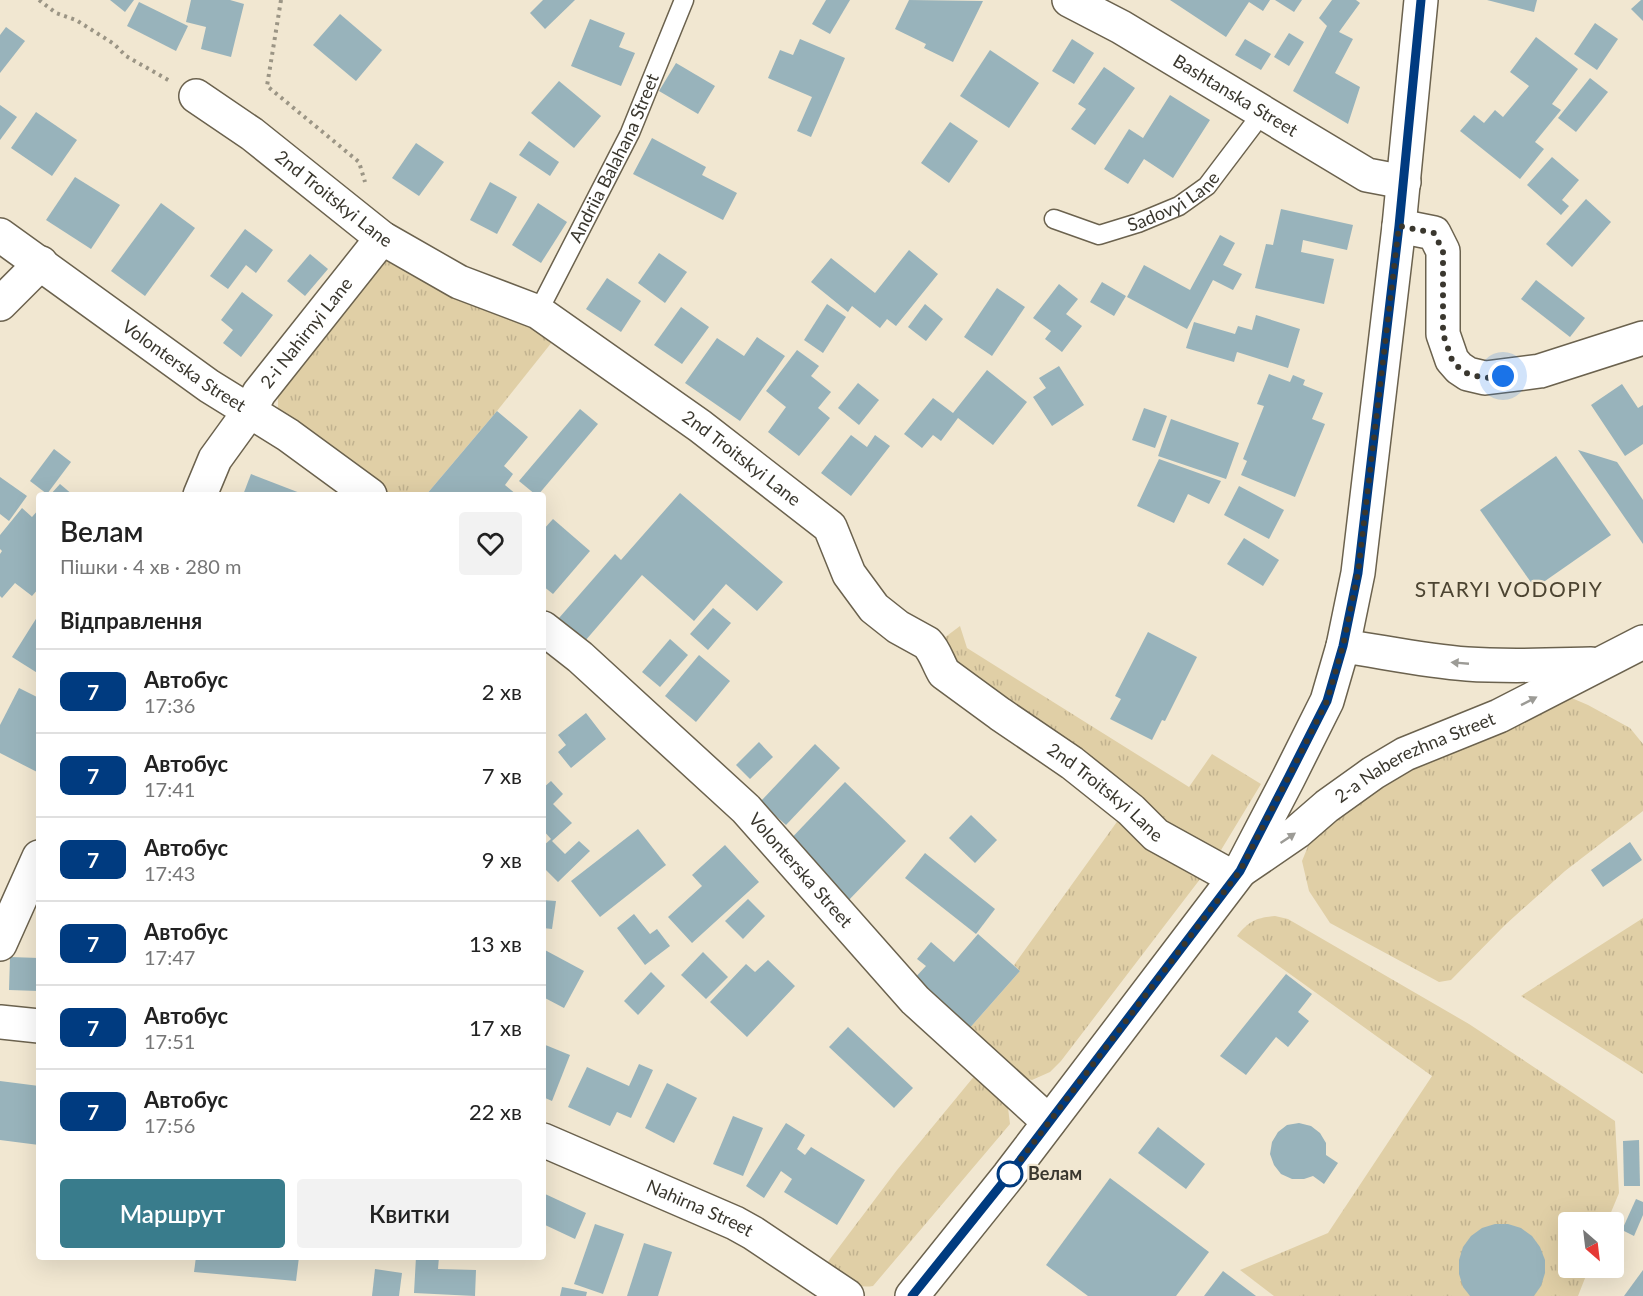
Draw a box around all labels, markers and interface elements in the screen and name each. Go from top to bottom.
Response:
street label: Bashtanska Street [1170,49,1303,141]
street label: Andriia Balahana Street [564,69,663,246]
street label: 2nd Troitskyi Lane [271,145,396,251]
street label: Sadovyi Lane [1124,167,1224,236]
street label: 2-i Nahirnyi Lane [255,273,356,392]
street label: Volonterska Street [118,315,251,416]
your location [1488,361,1518,391]
street label: 2nd Troitskyi Lane [679,405,806,510]
button: heart [459,512,522,575]
text: Велам [60,514,144,548]
text: Пішки · 4 хв · 280 m [60,554,242,578]
district label: STARYI VODOPIY [1415,576,1603,601]
text: Відправлення [60,607,202,634]
one-way arrow [1450,658,1469,668]
text: Автобус [144,666,228,693]
text: 2 хв [482,678,522,705]
text: 7 [87,679,99,704]
text: 17:36 [144,693,195,717]
one-way arrow [1520,696,1537,705]
street label: 2-a Naberezhna Street [1330,707,1498,807]
street label: 2nd Troitskyi Lane [1044,738,1166,846]
text: Автобус [144,750,228,777]
text: 7 хв [482,762,522,789]
text: 7 [87,763,99,788]
text: 17:41 [144,777,195,801]
street label: Volonterska Street [744,808,858,932]
one-way arrow [1280,833,1296,844]
text: Автобус [144,834,228,861]
text: 9 хв [482,846,522,873]
text: 7 [87,847,99,872]
text: 17:43 [144,861,195,885]
text: Автобус [144,918,228,945]
text: 13 хв [469,930,522,957]
text: 7 [87,931,99,956]
text: 17:47 [144,945,195,969]
text: Автобус [144,1002,228,1029]
text: 17 хв [469,1014,522,1041]
text: 7 [87,1015,99,1040]
text: 17:51 [144,1029,195,1053]
text: Автобус [144,1086,228,1113]
text: 22 хв [469,1098,522,1125]
text: 7 [87,1099,99,1124]
text: 17:56 [144,1113,195,1137]
marker: Велам [997,1161,1023,1187]
place label: Велам [1028,1162,1082,1184]
street label: Nahirna Street [643,1174,758,1241]
button: Маршрут [60,1179,285,1248]
button: Квитки [297,1179,522,1248]
north arrow [1558,1212,1624,1278]
map controls [1558,1212,1624,1278]

